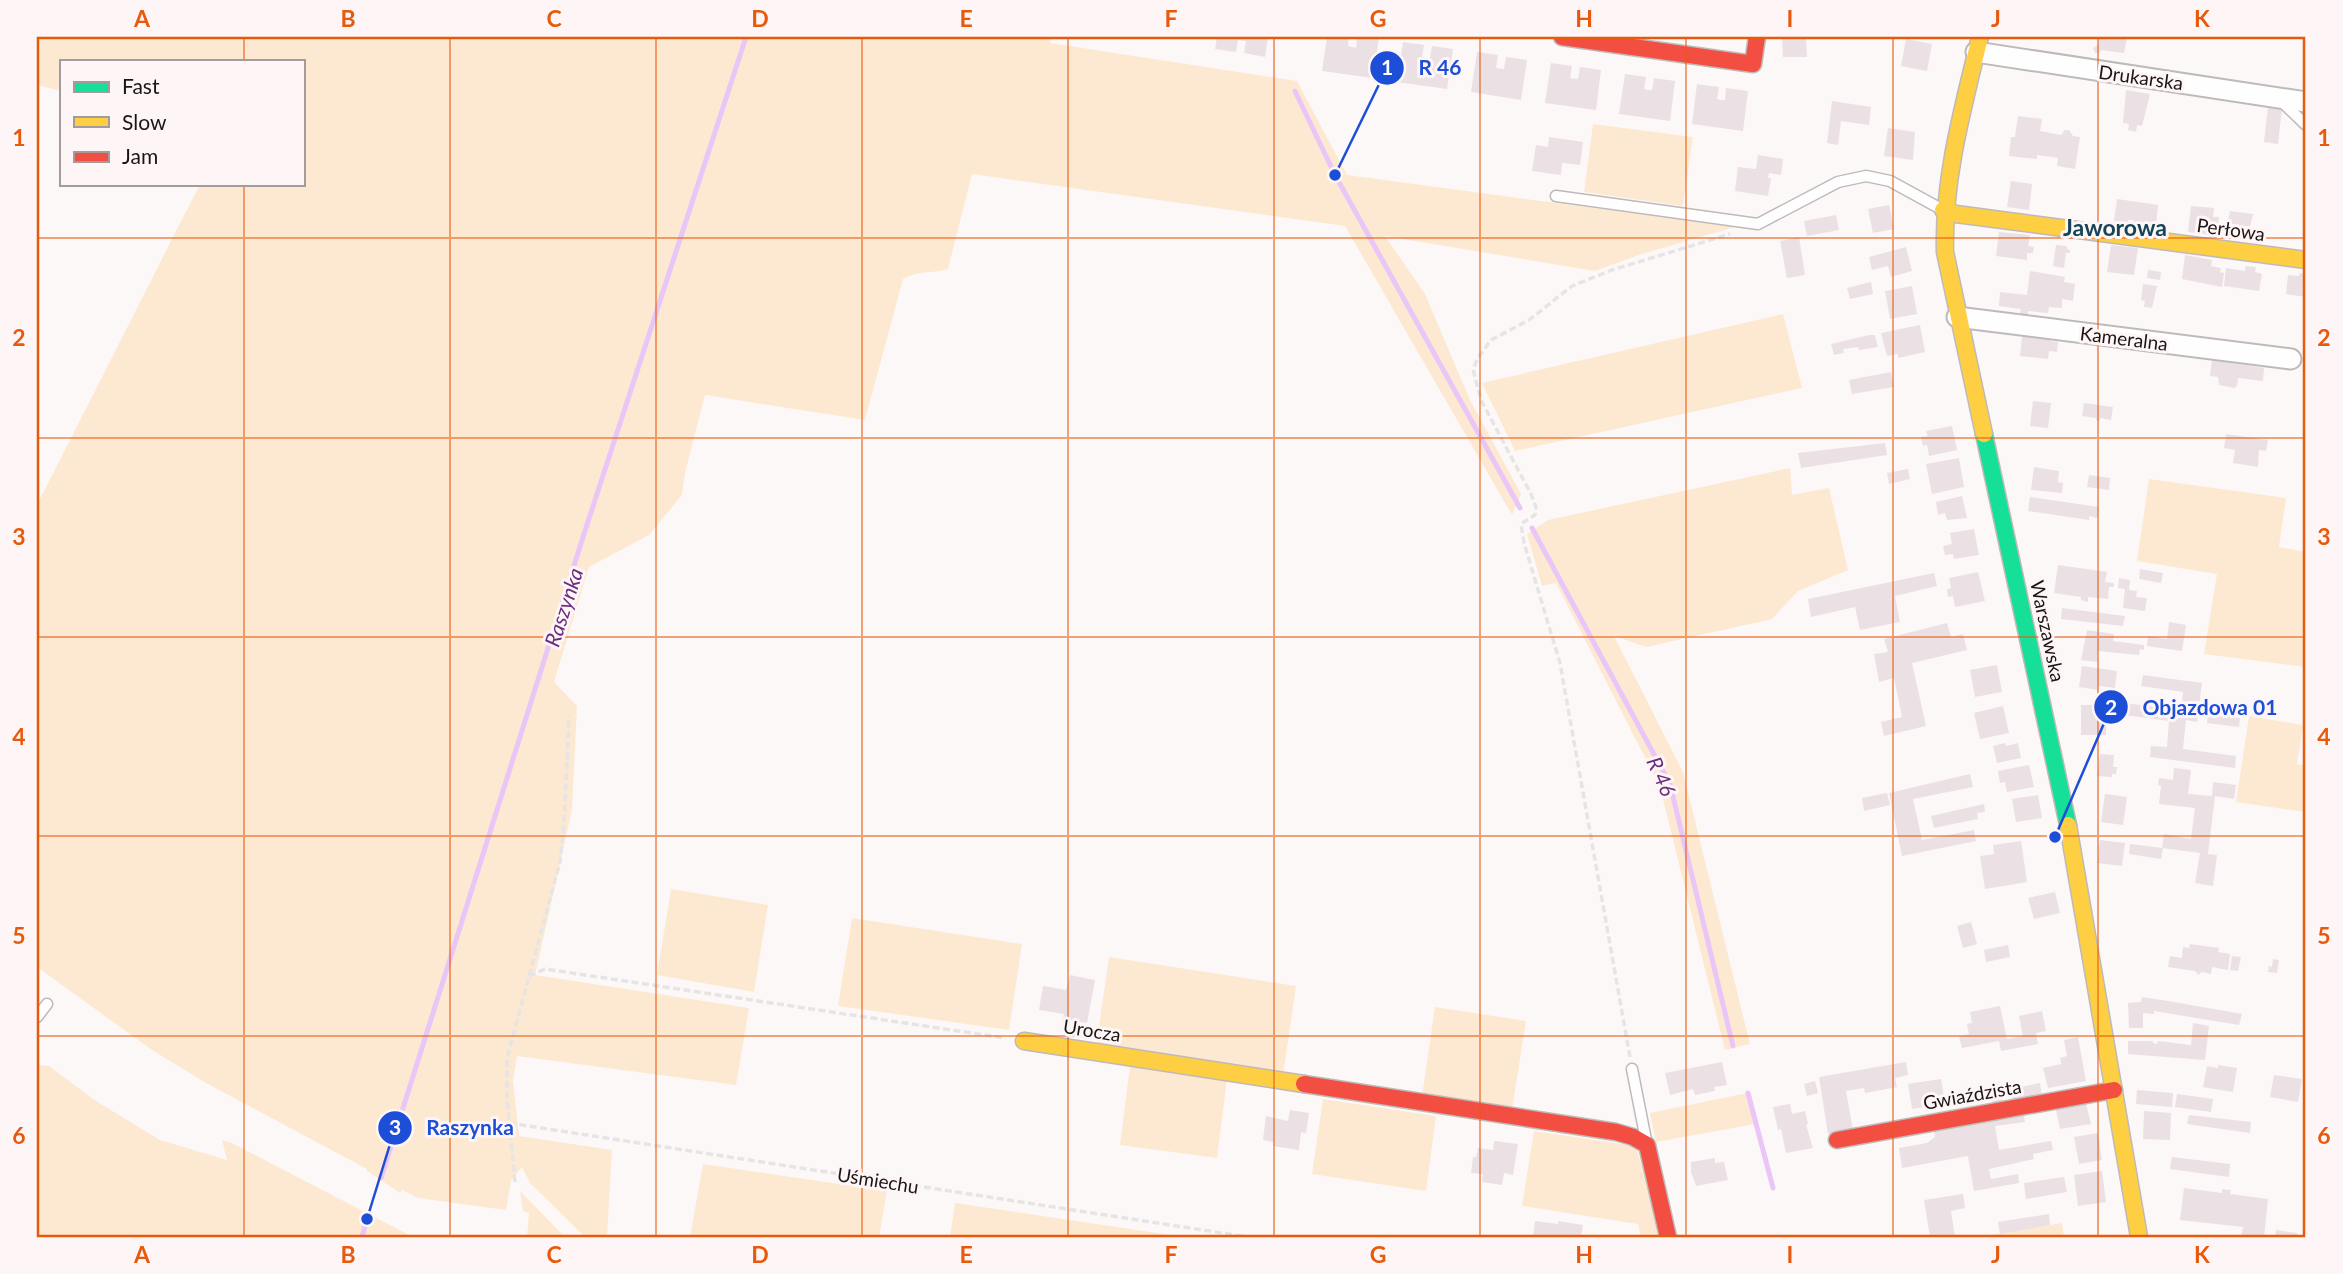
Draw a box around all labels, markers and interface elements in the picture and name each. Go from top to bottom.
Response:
text: A [133,4,151,32]
text: B [340,4,356,32]
text: C [546,4,562,32]
text: D [751,4,769,32]
text: E [959,4,973,32]
text: F [1164,4,1178,32]
text: G [1370,4,1386,32]
text: H [1575,4,1593,32]
text: I [1787,4,1793,32]
text: J [1991,4,2001,32]
text: K [2194,4,2210,32]
callout: R 46 [1370,47,1476,89]
text: 1 [1381,54,1393,79]
text: R 46 [1419,54,1461,79]
legend [60,60,304,186]
street label: Drukarska [2097,60,2185,94]
text: Fast [122,73,160,98]
text: Slow [122,109,167,134]
text: 1 [12,123,26,151]
text: 1 [2317,123,2331,151]
text: Jam [122,143,158,168]
district label: Jaworowa [2063,213,2167,241]
street label: Perłowa [2195,213,2267,245]
street label: Kameralna [2079,321,2169,355]
text: 2 [12,323,26,351]
text: 2 [2317,323,2331,351]
text: 3 [12,522,26,550]
text: 3 [2317,522,2331,550]
water label: Raszynka [539,565,587,649]
street label: Warszawska [2026,578,2070,684]
callout: Objazdowa 01 [2094,686,2292,728]
text: 2 [2105,694,2117,719]
text: Objazdowa 01 [2143,694,2277,719]
text: 4 [12,722,26,750]
text: 4 [2317,722,2331,750]
water label: R 46 [1642,752,1682,800]
text: 5 [12,921,26,949]
text: 5 [2317,921,2331,949]
street label: Urocza [1062,1014,1122,1046]
street label: Gwiaździsta [1921,1074,2023,1114]
callout: Raszynka [377,1107,528,1149]
text: 3 [389,1114,401,1139]
text: Raszynka [426,1114,514,1139]
text: 6 [12,1121,26,1149]
text: 6 [2317,1121,2331,1149]
street label: Uśmiechu [836,1162,920,1198]
text: A [133,1240,151,1268]
text: B [340,1240,356,1268]
text: C [546,1240,562,1268]
text: D [751,1240,769,1268]
text: E [959,1240,973,1268]
text: F [1164,1240,1178,1268]
text: G [1370,1240,1386,1268]
text: H [1575,1240,1593,1268]
text: I [1787,1240,1793,1268]
text: J [1991,1240,2001,1268]
text: K [2194,1240,2210,1268]

